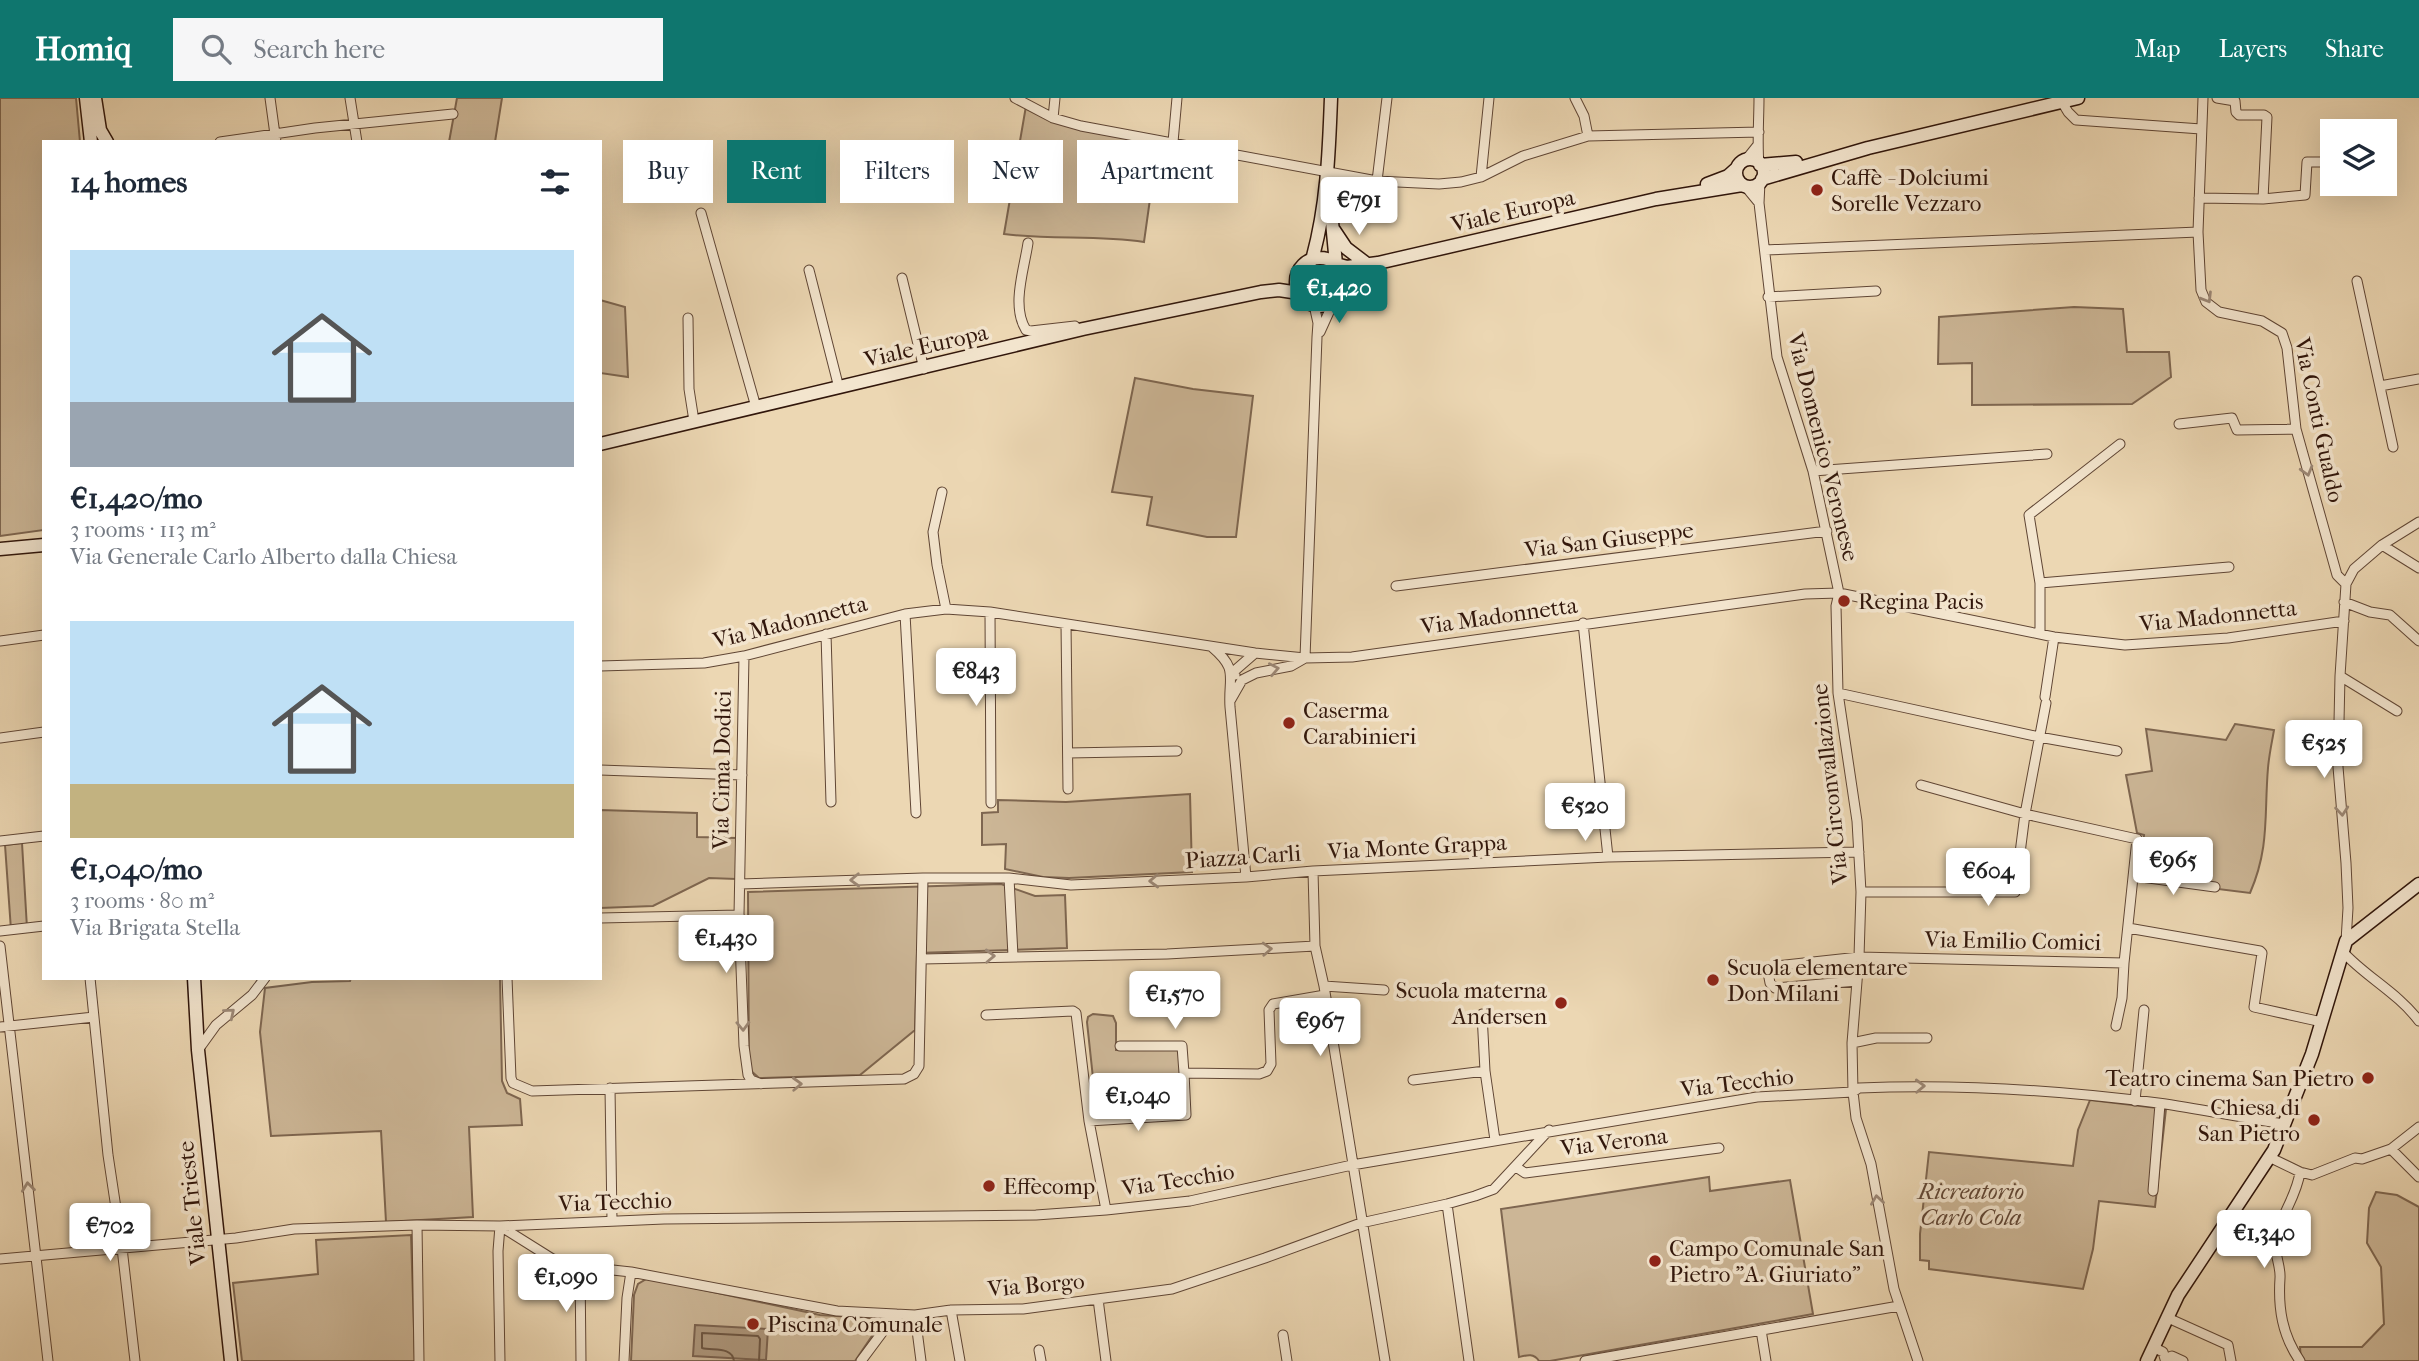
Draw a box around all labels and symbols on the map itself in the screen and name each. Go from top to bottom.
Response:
place label: Caffè - Dolciumi Sorelle Vezzaro [1831,164,1989,217]
pin: €791 [1318,178,1400,237]
marker: Caffè - Dolciumi Sorelle Vezzaro [1809,182,1825,198]
street label: Viale Europa [1447,184,1578,239]
pin: €1,420 [1282,266,1396,325]
one-way arrow [2199,290,2212,303]
street label: Viale Europa [860,319,991,374]
street label: Via Domenico Veronese [1781,329,1864,564]
street label: Via Conti Gualdo [2288,334,2350,505]
one-way arrow [2299,465,2313,477]
street label: Via San Giuseppe [1522,516,1695,564]
place label: Regina Pacis [1858,588,1984,615]
street label: Via Madonnetta [709,590,870,654]
street label: Via Madonnetta [1418,592,1579,641]
marker: Regina Pacis [1836,593,1852,609]
street label: Via Madonnetta [2137,594,2298,638]
pin: €843 [935,648,1017,708]
one-way arrow [1268,663,1280,678]
street label: Via Circonvallazione [1806,682,1854,887]
street label: Via Cima Dodici [707,690,737,851]
place label: Caserma Carabinieri [1303,697,1416,750]
marker: Caserma Carabinieri [1281,715,1297,731]
pin: €525 [2283,720,2365,780]
pin: €520 [1544,784,1626,843]
one-way arrow [2334,806,2349,817]
street label: Via Monte Grappa [1326,829,1508,865]
pin: €965 [2132,838,2214,897]
street label: Piazza Carli [1184,839,1302,875]
pin: €604 [1947,848,2029,908]
one-way arrow [849,872,860,888]
one-way arrow [1148,874,1159,889]
pin: €1,430 [669,916,783,975]
street label: Via Emilio Comici [1923,926,2102,956]
one-way arrow [1261,941,1272,956]
one-way arrow [985,949,996,964]
place label: Scuola elementare Don Milani [1727,954,1908,1007]
pin: €1,570 [1118,972,1232,1031]
marker: Scuola elementare Don Milani [1705,972,1721,988]
place label: Scuola materna Andersen [1396,977,1548,1030]
marker: Scuola materna Andersen [1553,995,1569,1011]
pin: €967 [1279,998,1361,1058]
one-way arrow [222,1009,235,1022]
one-way arrow [736,1020,751,1031]
street label: Via Tecchio [1678,1063,1795,1103]
place label: Teatro cinema San Pietro [2106,1065,2354,1092]
marker: Teatro cinema San Pietro [2360,1070,2376,1086]
pin: €1,040 [1081,1074,1195,1133]
one-way arrow [792,1076,803,1091]
one-way arrow [1914,1078,1925,1093]
place label: Chiesa di San Pietro [2198,1094,2300,1147]
marker: Chiesa di San Pietro [2306,1112,2322,1128]
street label: Via Verona [1558,1122,1669,1162]
street label: Viale Trieste [172,1140,212,1267]
street label: Via Tecchio [1119,1158,1236,1202]
place label: Effecomp [1003,1173,1095,1200]
marker: Effecomp [981,1178,997,1194]
park label: Ricreatorio Carlo Cola [1916,1178,2024,1231]
one-way arrow [21,1181,36,1193]
street label: Via Tecchio [557,1187,672,1218]
one-way arrow [1870,1194,1885,1206]
pin: €702 [69,1204,151,1263]
pin: €1,340 [2207,1210,2321,1270]
place label: Campo Comunale San Pietro "A. Giuriato" [1669,1235,1885,1288]
marker: Campo Comunale San Pietro "A. Giuriato" [1647,1253,1663,1269]
pin: €1,090 [509,1254,623,1314]
street label: Via Borgo [985,1267,1086,1303]
place label: Piscina Comunale [767,1311,943,1338]
marker: Piscina Comunale [745,1316,761,1332]

